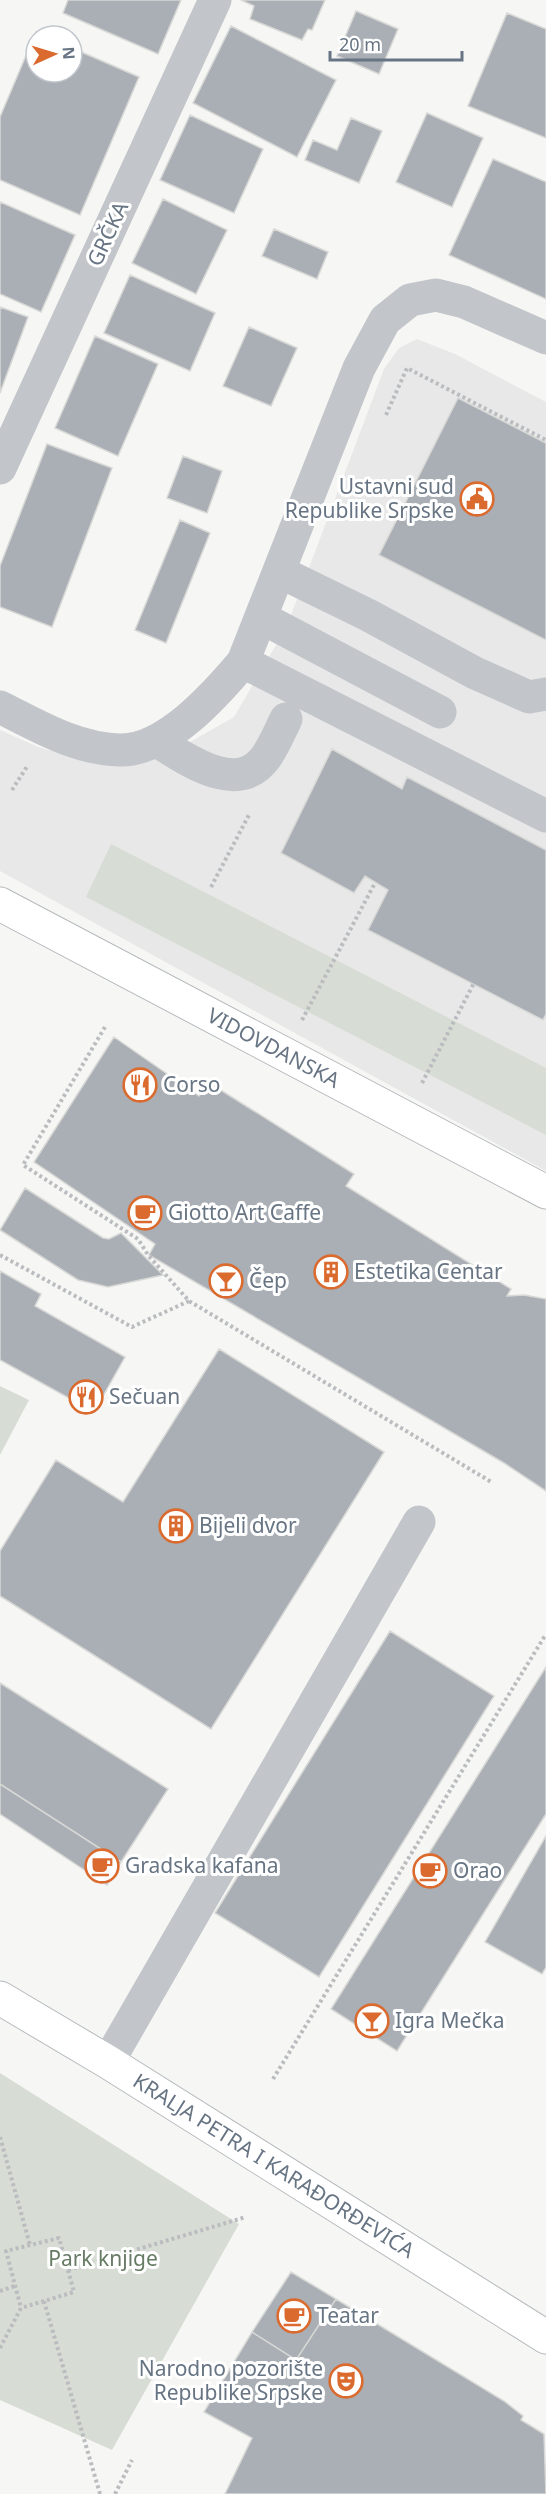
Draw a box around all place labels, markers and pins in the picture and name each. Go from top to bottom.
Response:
place label: Ustavni sud Republike Srpske [285,472,454,524]
public building icon: Ustavni sud Republike Srpske [459,481,495,517]
restaurant icon: Corso [122,1067,158,1103]
place label: Corso [163,1070,220,1098]
cafe icon: Giotto Art Caffe [127,1195,163,1231]
place label: Giotto Art Caffe [168,1198,321,1226]
building icon: Estetika Centar [313,1254,349,1290]
place label: Estetika Centar [354,1257,503,1285]
bar icon: Čep [208,1263,244,1299]
place label: Čep [249,1266,287,1294]
restaurant icon: Sečuan [68,1379,104,1415]
place label: Sečuan [109,1382,180,1410]
building icon: Bijeli dvor [158,1508,194,1544]
place label: Bijeli dvor [199,1511,297,1539]
cafe icon: Gradska kafana [84,1848,120,1884]
place label: Gradska kafana [125,1851,279,1879]
cafe icon: Orao [412,1853,448,1889]
place label: Orao [453,1856,502,1884]
bar icon: Igra Mečka [354,2003,390,2039]
place label: Igra Mečka [395,2006,505,2034]
cafe icon: Teatar [276,2298,312,2334]
place label: Teatar [317,2301,379,2329]
place label: Narodno pozorište Republike Srpske [139,2354,323,2406]
theatre icon: Narodno pozorište Republike Srpske [328,2363,364,2399]

